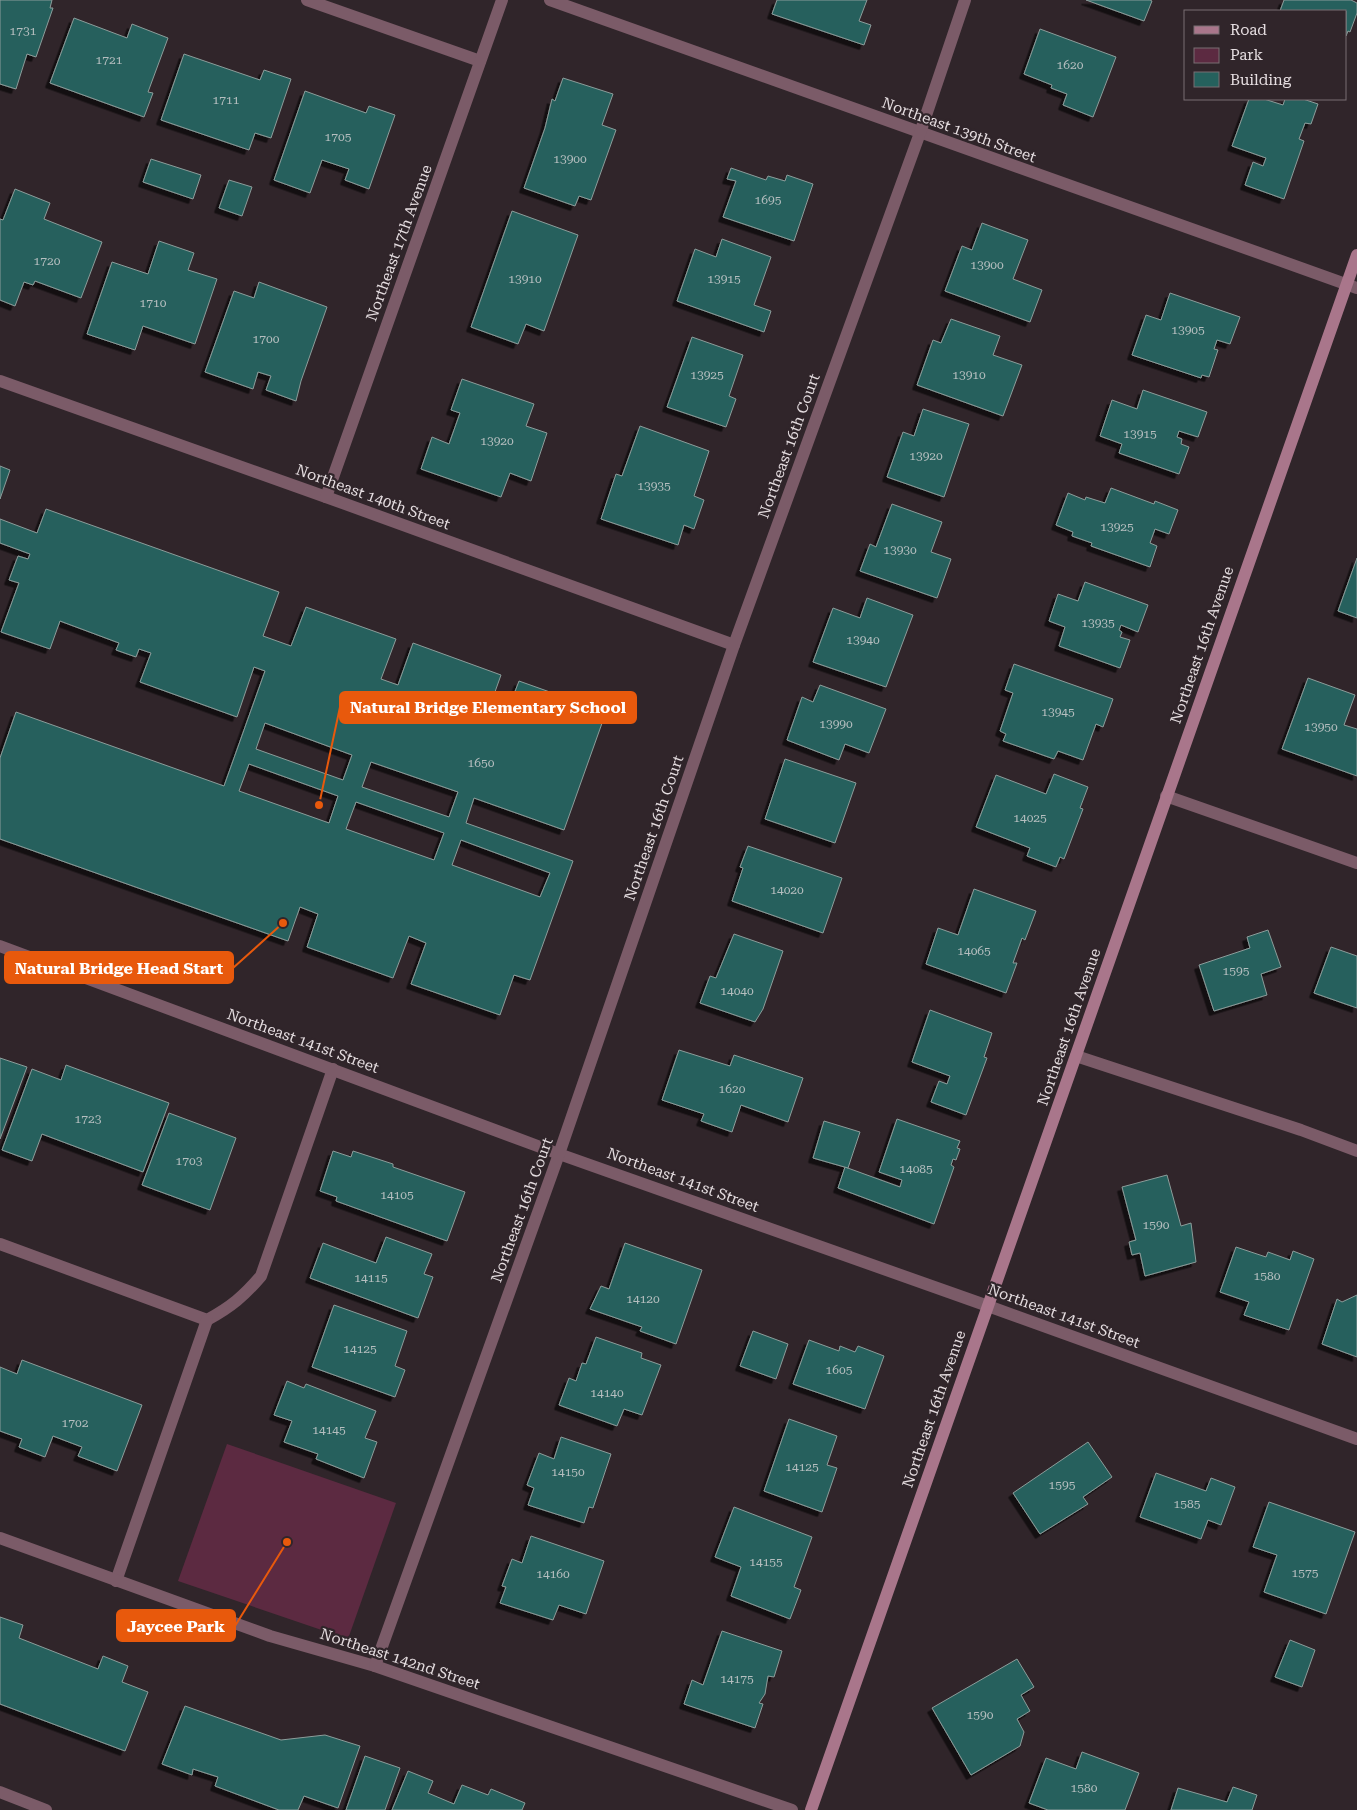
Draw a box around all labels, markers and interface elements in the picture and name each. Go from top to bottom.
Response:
legend [1184,10,1347,100]
text: Road [1230,21,1267,39]
house number: 1731 [10,24,37,38]
text: Park [1230,46,1264,64]
house number: 1721 [96,53,123,67]
house number: 1620 [1057,58,1084,72]
text: Building [1230,71,1292,89]
house number: 1711 [213,93,240,107]
street label: Northeast 139th Street [879,94,1039,166]
house number: 1705 [325,130,352,144]
house number: 13900 [553,152,587,166]
street label: Northeast 17th Avenue [362,162,436,324]
house number: 1695 [755,193,782,207]
house number: 1720 [34,254,61,268]
house number: 13900 [970,258,1004,272]
house number: 13910 [508,272,542,286]
house number: 13915 [707,272,741,286]
house number: 1710 [140,296,167,310]
house number: 13905 [1171,323,1205,337]
house number: 1700 [253,332,280,346]
house number: 13925 [690,368,724,382]
house number: 13910 [952,368,986,382]
street label: Northeast 16th Court [754,371,824,521]
house number: 13915 [1123,427,1157,441]
house number: 13920 [480,434,514,448]
house number: 13920 [909,449,943,463]
street label: Northeast 140th Street [293,461,453,533]
house number: 13935 [637,479,671,493]
house number: 13925 [1100,520,1134,534]
house number: 13930 [883,543,917,557]
street label: Northeast 16th Avenue [1167,564,1237,726]
house number: 13935 [1081,616,1115,630]
house number: 13940 [846,633,880,647]
callout: Natural Bridge Elementary School [340,692,636,723]
text: Natural Bridge Elementary School [350,698,627,717]
house number: 13945 [1041,705,1075,719]
house number: 13990 [819,717,853,731]
house number: 13950 [1304,720,1338,734]
street label: Northeast 16th Court [621,752,688,903]
house number: 1650 [468,756,495,770]
house number: 14025 [1013,811,1047,825]
house number: 14020 [770,883,804,897]
house number: 14065 [957,944,991,958]
street label: Northeast 16th Avenue [1034,946,1104,1108]
callout: Natural Bridge Head Start [5,952,233,983]
text: Natural Bridge Head Start [15,959,224,978]
house number: 1595 [1223,964,1250,978]
house number: 14040 [720,984,754,998]
street label: Northeast 141st Street [225,1005,382,1077]
house number: 1620 [719,1082,746,1096]
house number: 1723 [75,1112,102,1126]
street label: Northeast 16th Court [487,1135,557,1285]
street label: Northeast 141st Street [605,1144,762,1216]
house number: 1703 [176,1154,203,1168]
house number: 14085 [899,1162,933,1176]
house number: 14105 [380,1188,414,1202]
house number: 1590 [1143,1218,1170,1232]
house number: 1580 [1254,1269,1281,1283]
house number: 14115 [354,1271,388,1285]
street label: Northeast 141st Street [986,1280,1143,1352]
house number: 14120 [626,1292,660,1306]
street label: Northeast 16th Avenue [899,1328,969,1490]
house number: 14125 [343,1342,377,1356]
house number: 1605 [826,1363,853,1377]
house number: 14140 [590,1386,624,1400]
house number: 1702 [62,1416,89,1430]
house number: 14145 [312,1423,346,1437]
house number: 14125 [785,1460,819,1474]
house number: 14150 [551,1465,585,1479]
house number: 1595 [1049,1478,1076,1492]
house number: 1585 [1174,1497,1201,1511]
house number: 14155 [749,1555,783,1569]
house number: 1575 [1292,1566,1319,1580]
house number: 14160 [536,1567,570,1581]
callout: Jaycee Park [117,1610,235,1641]
text: Jaycee Park [127,1617,225,1636]
street label: Northeast 142nd Street [318,1625,483,1693]
house number: 14175 [720,1672,754,1686]
house number: 1590 [967,1708,994,1722]
house number: 1580 [1071,1781,1098,1795]

